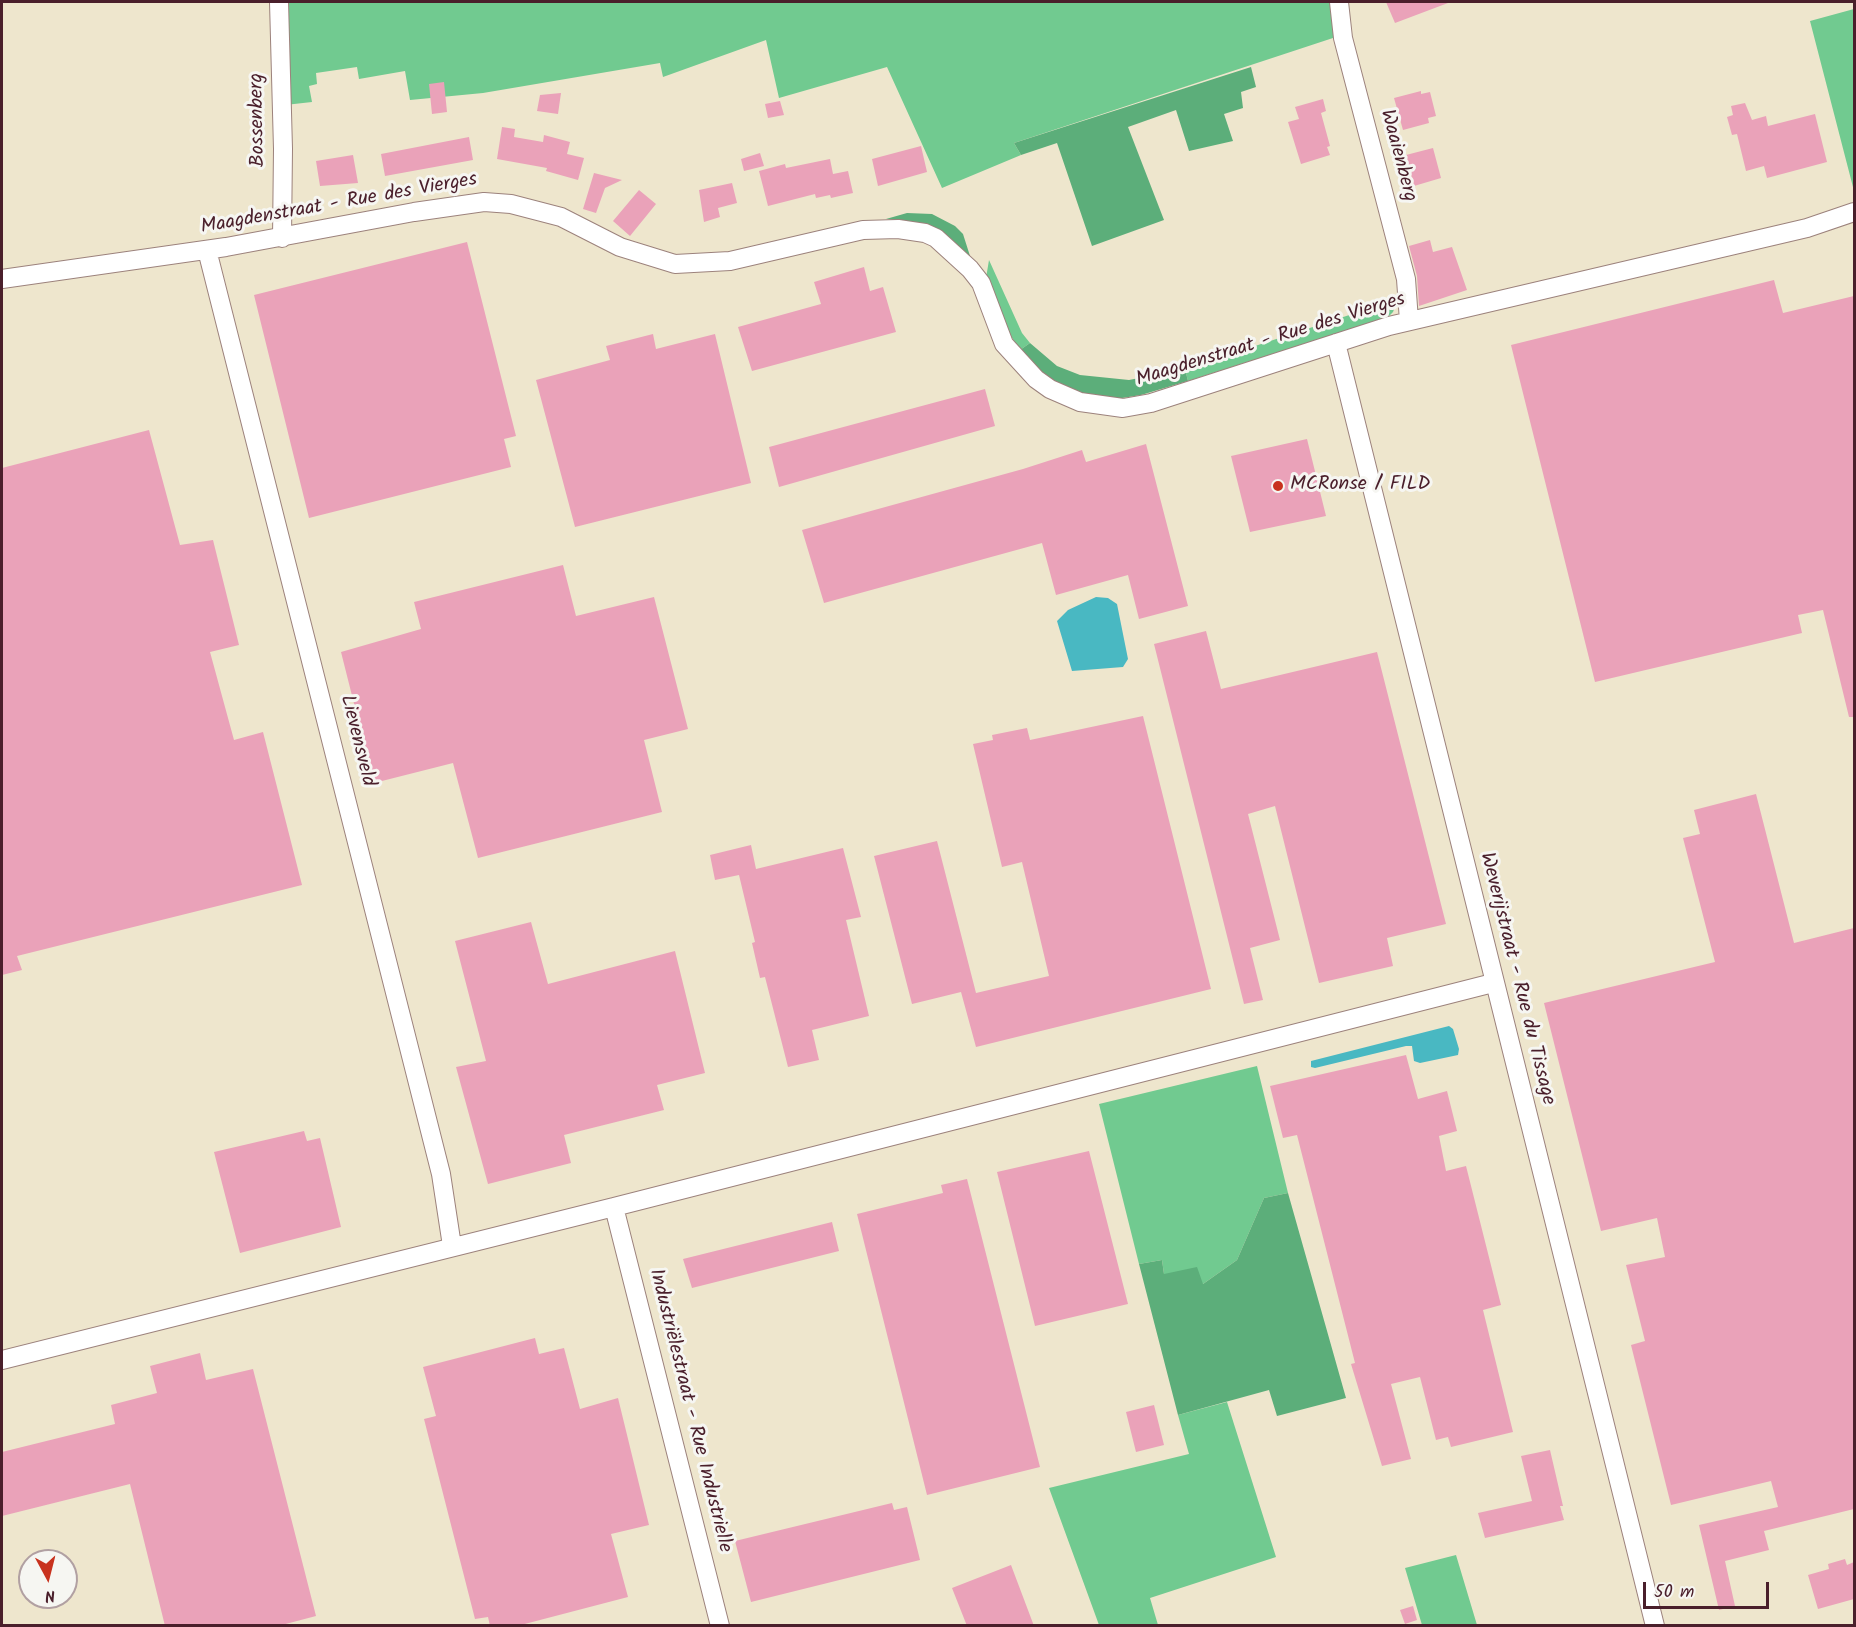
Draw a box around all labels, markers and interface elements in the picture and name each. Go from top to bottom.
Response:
street label: Bossenberg [246,73,272,167]
street label: Waaienberg [1373,107,1421,205]
street label: Maagdenstraat - Rue des Vierges [199,169,479,241]
street label: Maagdenstraat - Rue des Vierges [1134,289,1408,393]
place label: MCRonse / FILD [1290,474,1430,498]
marker: MCRonse / FILD [1271,479,1285,493]
street label: Lievensveld [333,693,379,789]
street label: Weverijstraat - Rue du Tissage [1473,850,1559,1108]
street label: Industriëlestraat - Rue Industrielle [642,1267,736,1555]
north arrow [18,1549,78,1609]
scale bar [1646,1570,1772,1608]
text: 50 m [1654,1578,1694,1607]
text: N [43,1582,57,1608]

